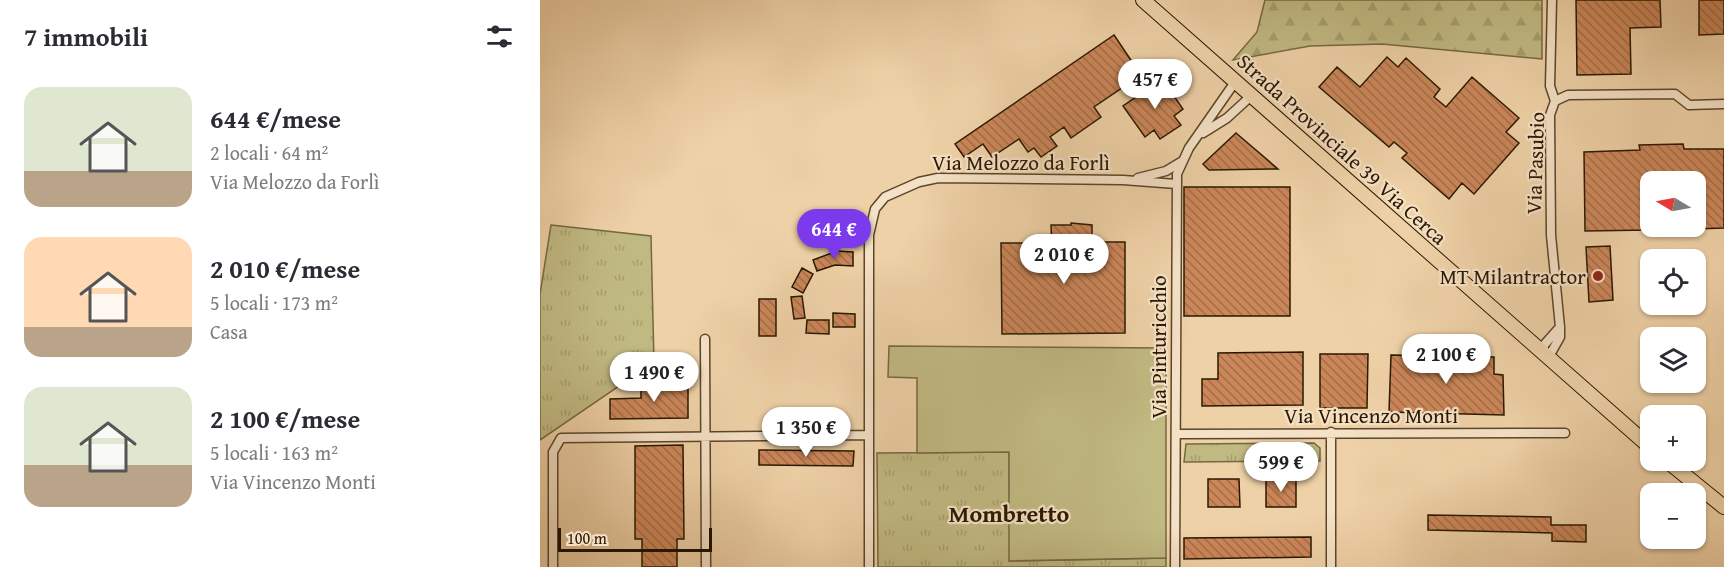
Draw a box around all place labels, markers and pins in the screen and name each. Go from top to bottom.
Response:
pin: 457 € [1113,59,1197,110]
pin: 644 € [792,209,876,260]
pin: 2 010 € [1009,234,1119,285]
place label: MT Milantractor [1440,261,1586,292]
marker: MT Milantractor [1591,269,1605,283]
pin: 2 100 € [1391,334,1501,385]
pin: 1 490 € [599,352,709,403]
pin: 1 350 € [751,407,861,458]
pin: 599 € [1239,442,1323,493]

